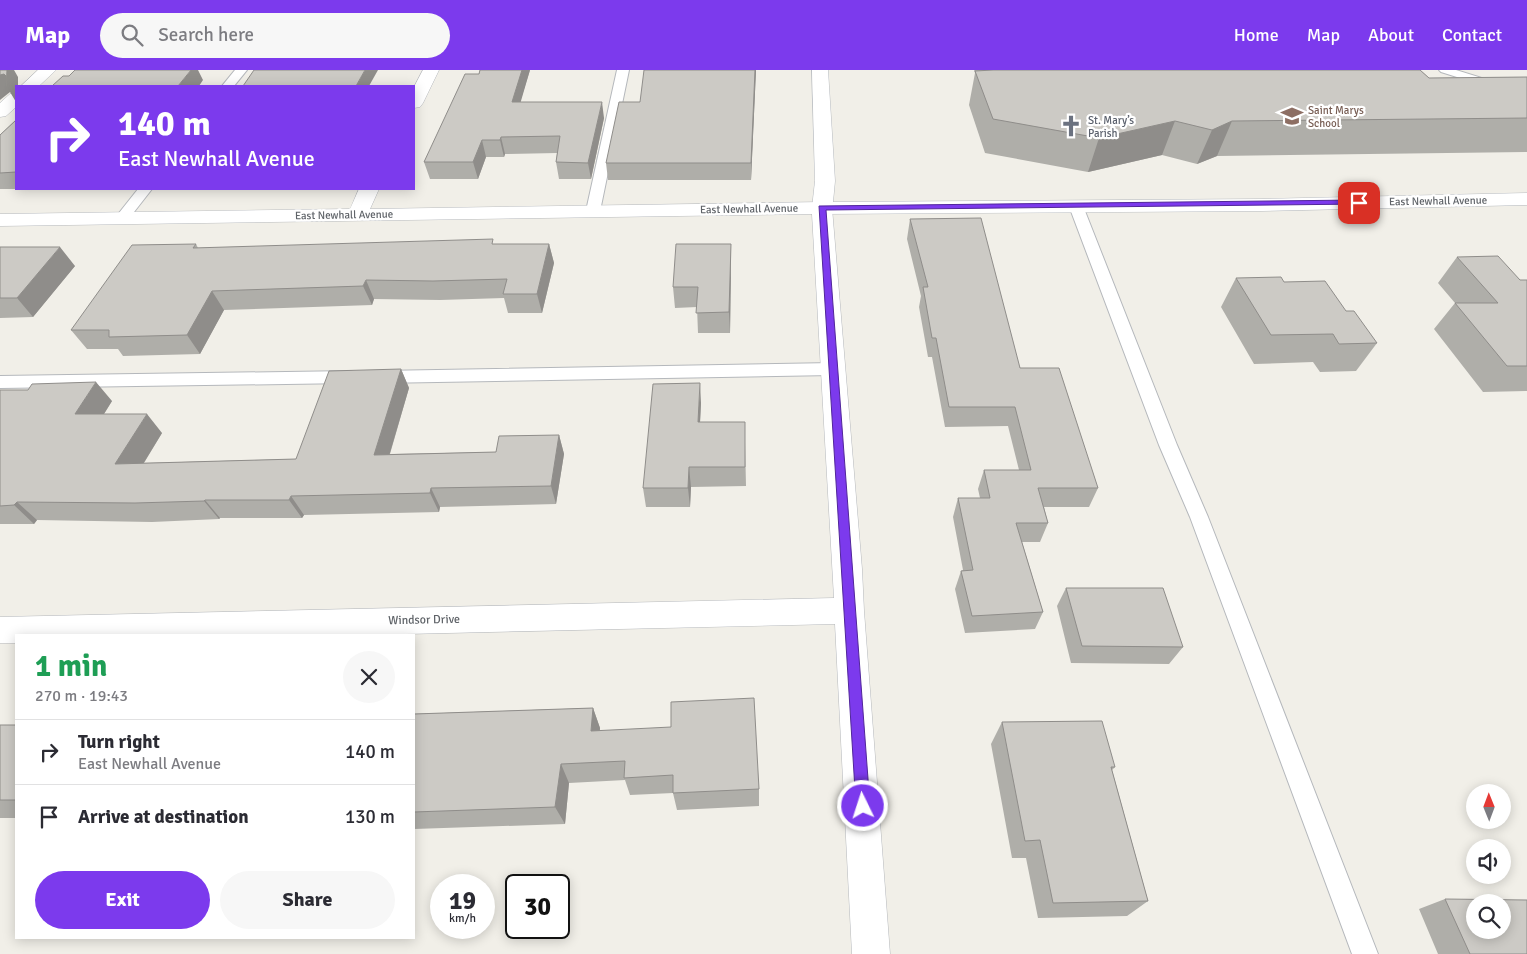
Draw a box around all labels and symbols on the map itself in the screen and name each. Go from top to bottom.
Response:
school or university icon: Saint Marys School [1279,103,1305,129]
place label: Saint Marys School [1308,104,1364,130]
church icon: St. Mary’s Parish [1058,113,1084,139]
place label: St. Mary’s Parish [1088,114,1134,140]
pin [1338,182,1380,224]
street label: East Newhall Avenue [1389,194,1487,208]
street label: East Newhall Avenue [700,202,798,216]
street label: East Newhall Avenue [295,208,393,222]
street label: Windsor Drive [388,612,460,628]
position arrow [836,779,888,831]
north arrow [1466,784,1511,829]
speed limit sign: 30 [505,874,570,939]

